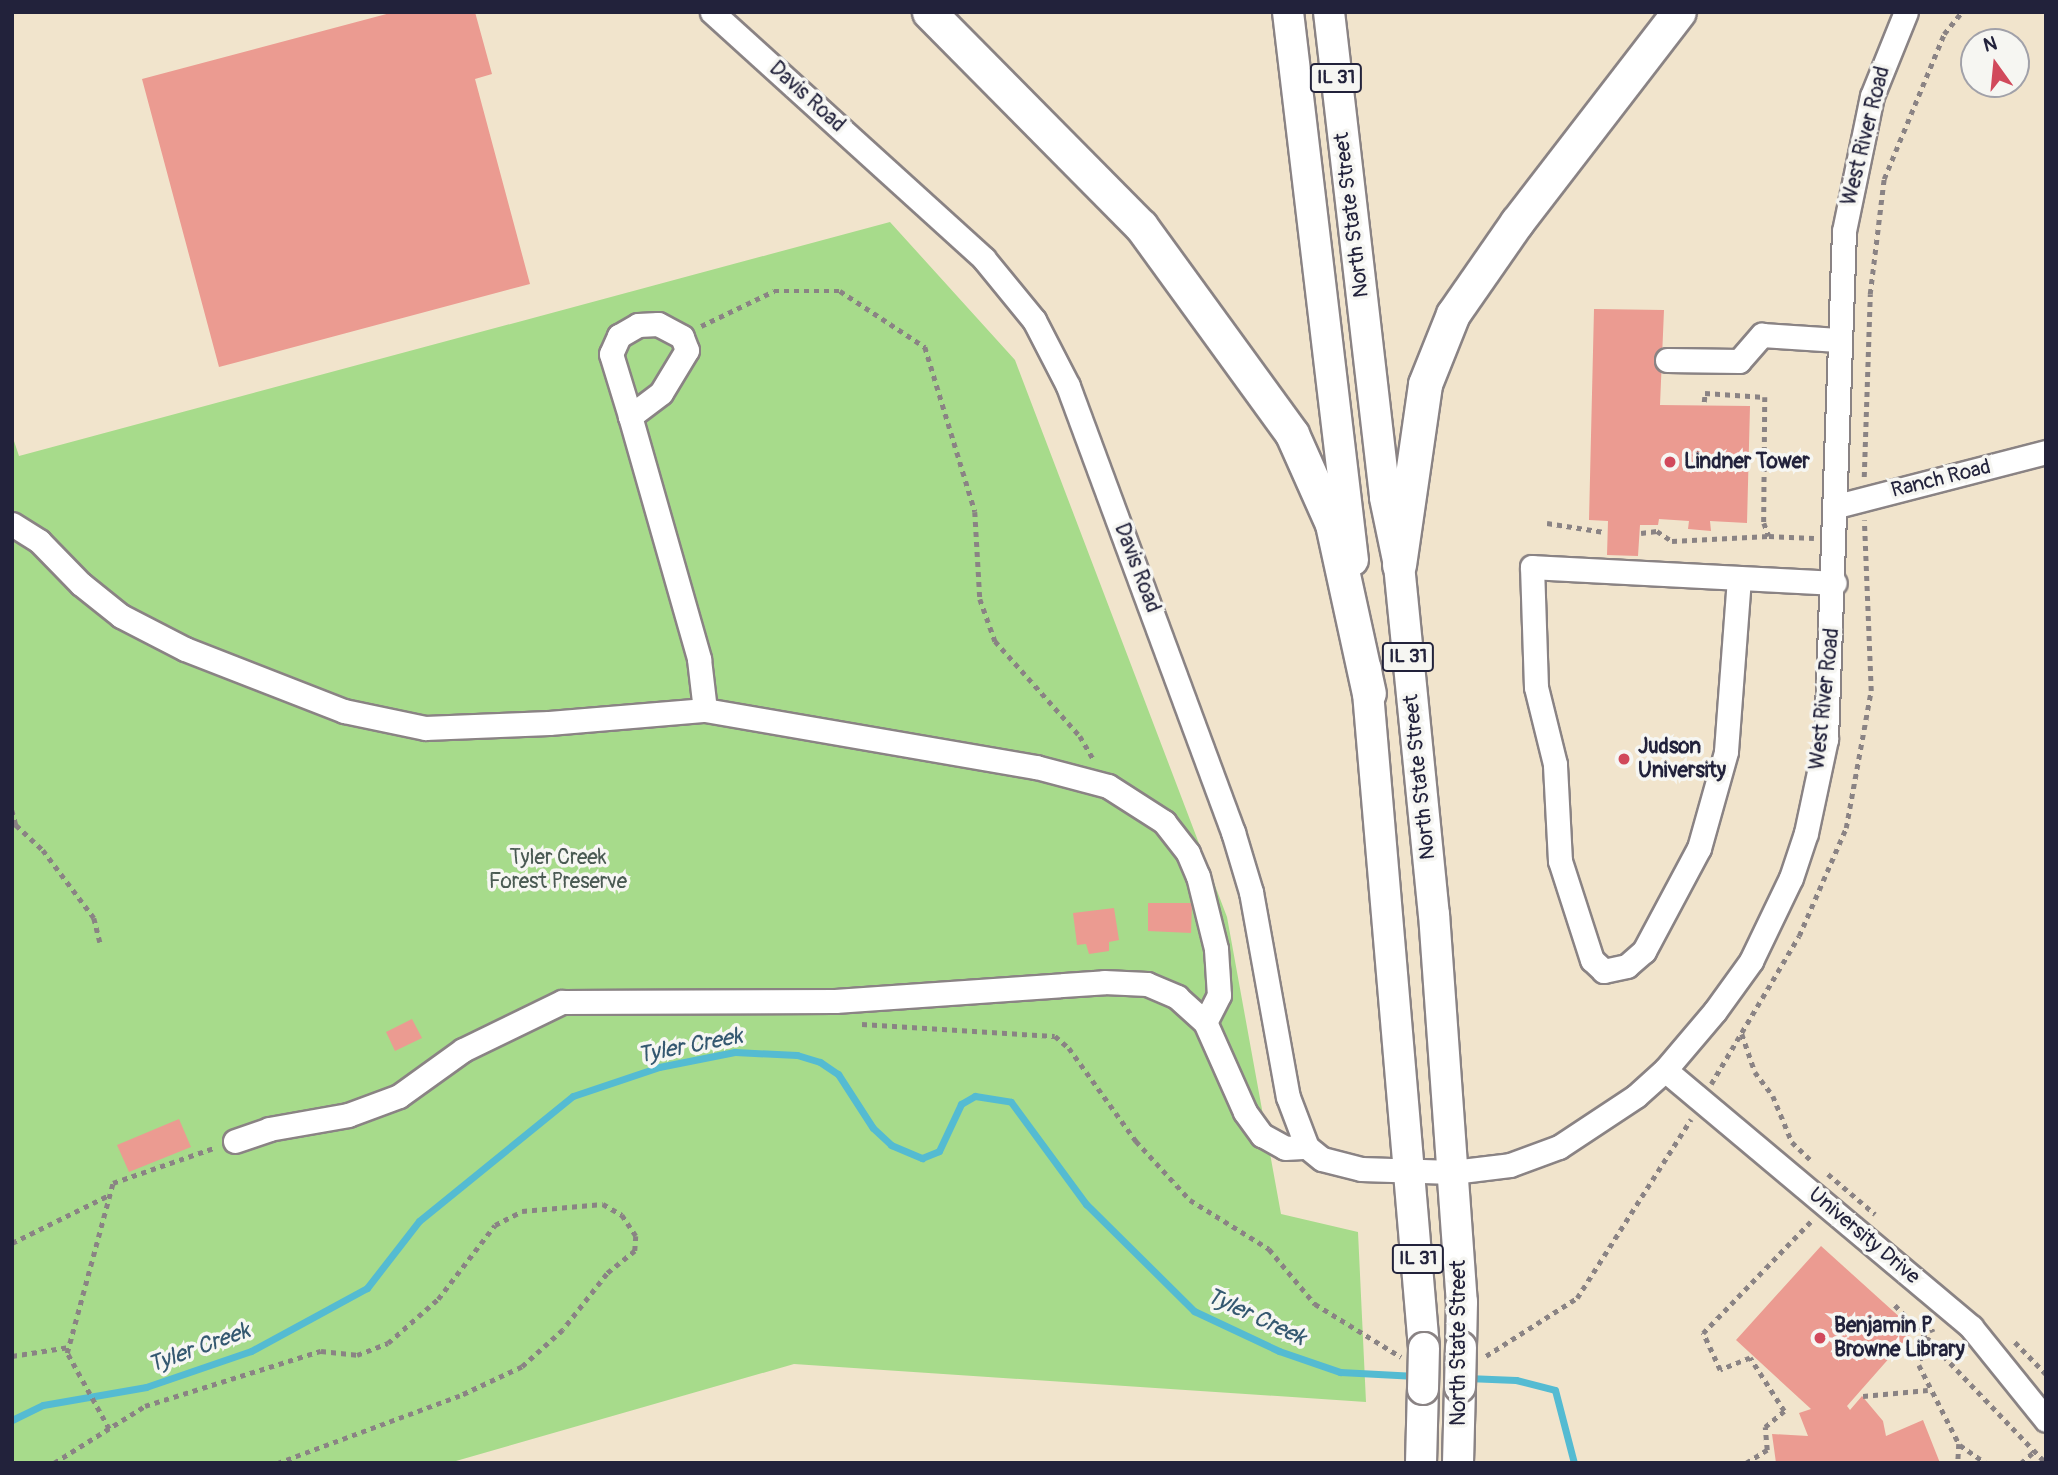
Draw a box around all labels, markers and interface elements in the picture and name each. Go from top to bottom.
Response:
north arrow [1960,28,2030,98]
text: N [1981,31,1999,58]
street label: Davis Road [764,56,850,138]
road number: IL 31 [1310,62,1362,94]
street label: West River Road [1837,64,1895,208]
street label: North State Street [1329,131,1375,299]
place label: Lindner Tower [1684,449,1810,475]
marker: Lindner Tower [1662,454,1678,470]
street label: Ranch Road [1889,454,1993,504]
street label: Davis Road [1108,520,1166,616]
street label: West River Road [1805,627,1845,771]
road number: IL 31 [1382,642,1434,672]
street label: North State Street [1399,693,1441,861]
place label: Judson University [1638,734,1726,784]
marker: Judson University [1616,751,1632,767]
park label: Tyler Creek Forest Preserve [489,845,627,895]
water label: Tyler Creek [635,1022,745,1070]
street label: University Drive [1803,1182,1925,1290]
road number: IL 31 [1392,1244,1444,1274]
street label: North State Street [1446,1260,1472,1426]
water label: Tyler Creek [1202,1282,1310,1352]
place label: Benjamin P Browne Library [1834,1313,1965,1363]
water label: Tyler Creek [144,1317,254,1379]
marker: Benjamin P Browne Library [1812,1330,1828,1346]

